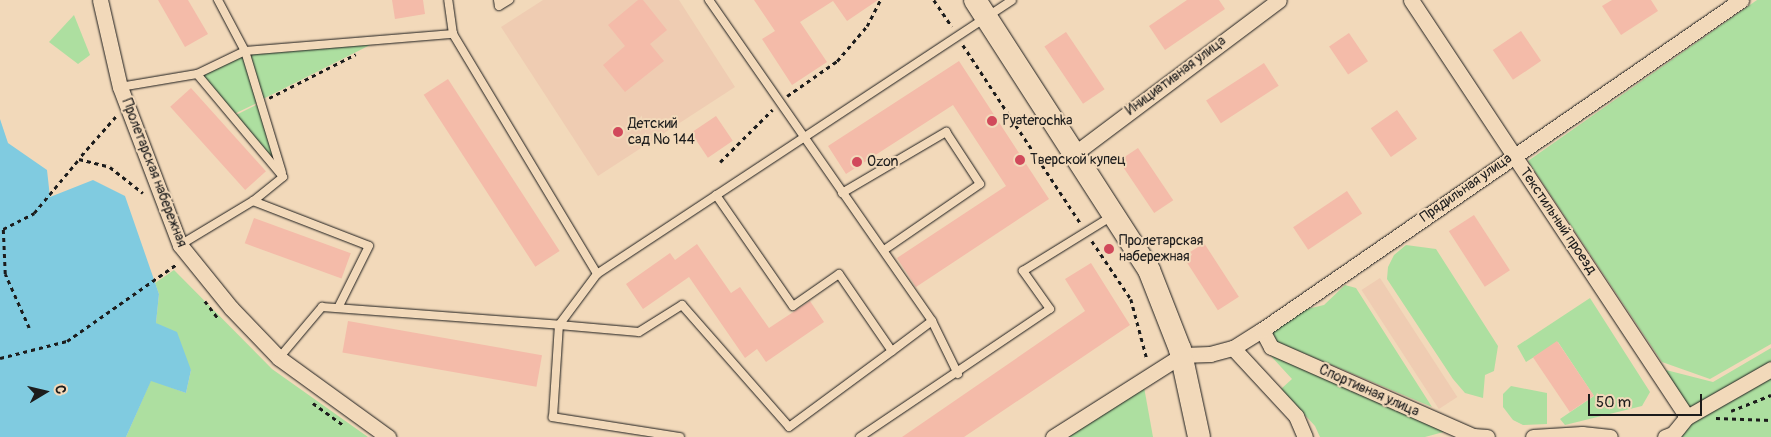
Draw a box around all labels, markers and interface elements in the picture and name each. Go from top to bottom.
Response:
street label: Инициативная улица [1123,33,1229,119]
street label: Пролетарская набережная [118,96,190,250]
place label: Pyaterochka [1002,113,1073,129]
marker: Pyaterochka [986,115,998,127]
place label: Детский сад № 144 [628,116,695,148]
marker: Детский сад № 144 [612,126,624,138]
street label: Прядильная улица [1417,150,1515,226]
place label: Тверской купец [1030,152,1126,168]
place label: Ozon [867,154,898,170]
marker: Тверской купец [1014,154,1026,166]
marker: Ozon [851,156,863,168]
street label: Текстильный проезд [1516,165,1600,277]
place label: Пролетарская набережная [1119,233,1203,266]
marker: Пролетарская набережная [1103,243,1115,255]
street label: Спортивная улица [1316,361,1422,421]
north arrow [20,367,70,417]
text: С [51,384,69,395]
scale bar [1591,384,1705,416]
text: 50 m [1596,393,1631,412]

